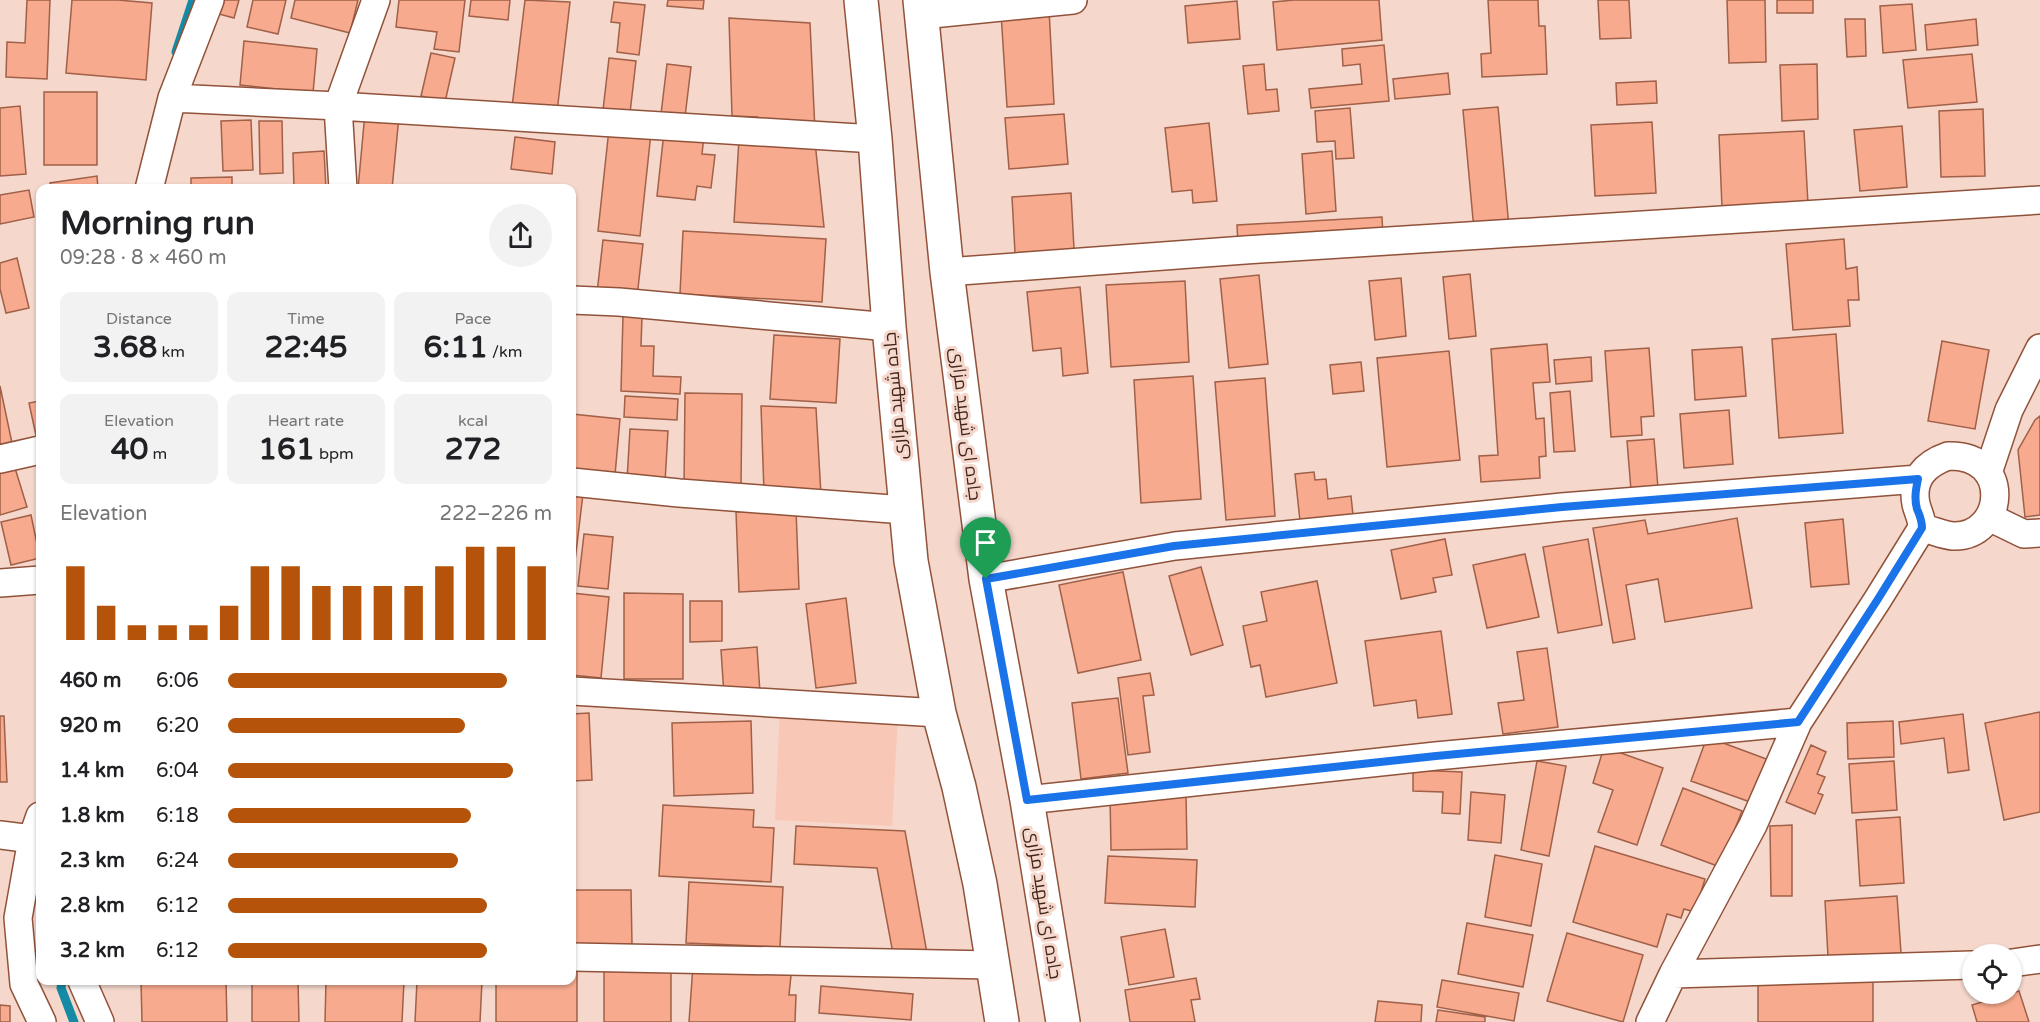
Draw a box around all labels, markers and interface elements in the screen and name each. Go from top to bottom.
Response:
text: Morning run [60,204,255,243]
button: share [489,204,552,267]
text: 09:28 · 8 × 460 m [60,246,227,270]
text: Distance [106,309,172,329]
text: Time [287,309,325,329]
text: Pace [455,309,491,329]
text: 3.68 [93,329,157,366]
text: 22:45 [264,329,348,366]
text: 6:11 [424,329,488,366]
street label: جاده شهید مزاری [878,331,912,461]
text: km [157,342,185,362]
text: /km [488,342,522,362]
street label: جاده ای شهید مزاری [946,346,986,502]
text: Elevation [104,411,174,431]
text: Heart rate [268,411,344,431]
text: kcal [458,411,488,431]
text: 40 [111,431,148,468]
text: 161 [258,431,315,468]
text: 272 [445,431,501,468]
text: m [148,444,167,464]
text: bpm [315,444,354,464]
text: Elevation [60,502,147,526]
text: 222–226 m [439,502,552,526]
pin [960,517,1011,579]
icon: arrive [969,526,1002,559]
text: 460 m [60,669,121,693]
text: 6:06 [156,669,199,693]
text: 920 m [60,714,121,738]
text: 6:20 [156,714,199,738]
text: 1.4 km [60,759,124,783]
text: 6:04 [156,759,199,783]
text: 1.8 km [60,804,125,828]
text: 6:18 [156,804,199,828]
street label: جاده ای شهید مزاری [1021,825,1067,981]
text: 2.3 km [60,849,125,873]
text: 6:24 [156,849,199,873]
text: 2.8 km [60,894,125,918]
text: 6:12 [156,894,199,918]
text: 3.2 km [60,939,125,963]
text: 6:12 [156,939,199,963]
map controls [1962,944,2022,1004]
button: locate [1962,944,2022,1004]

